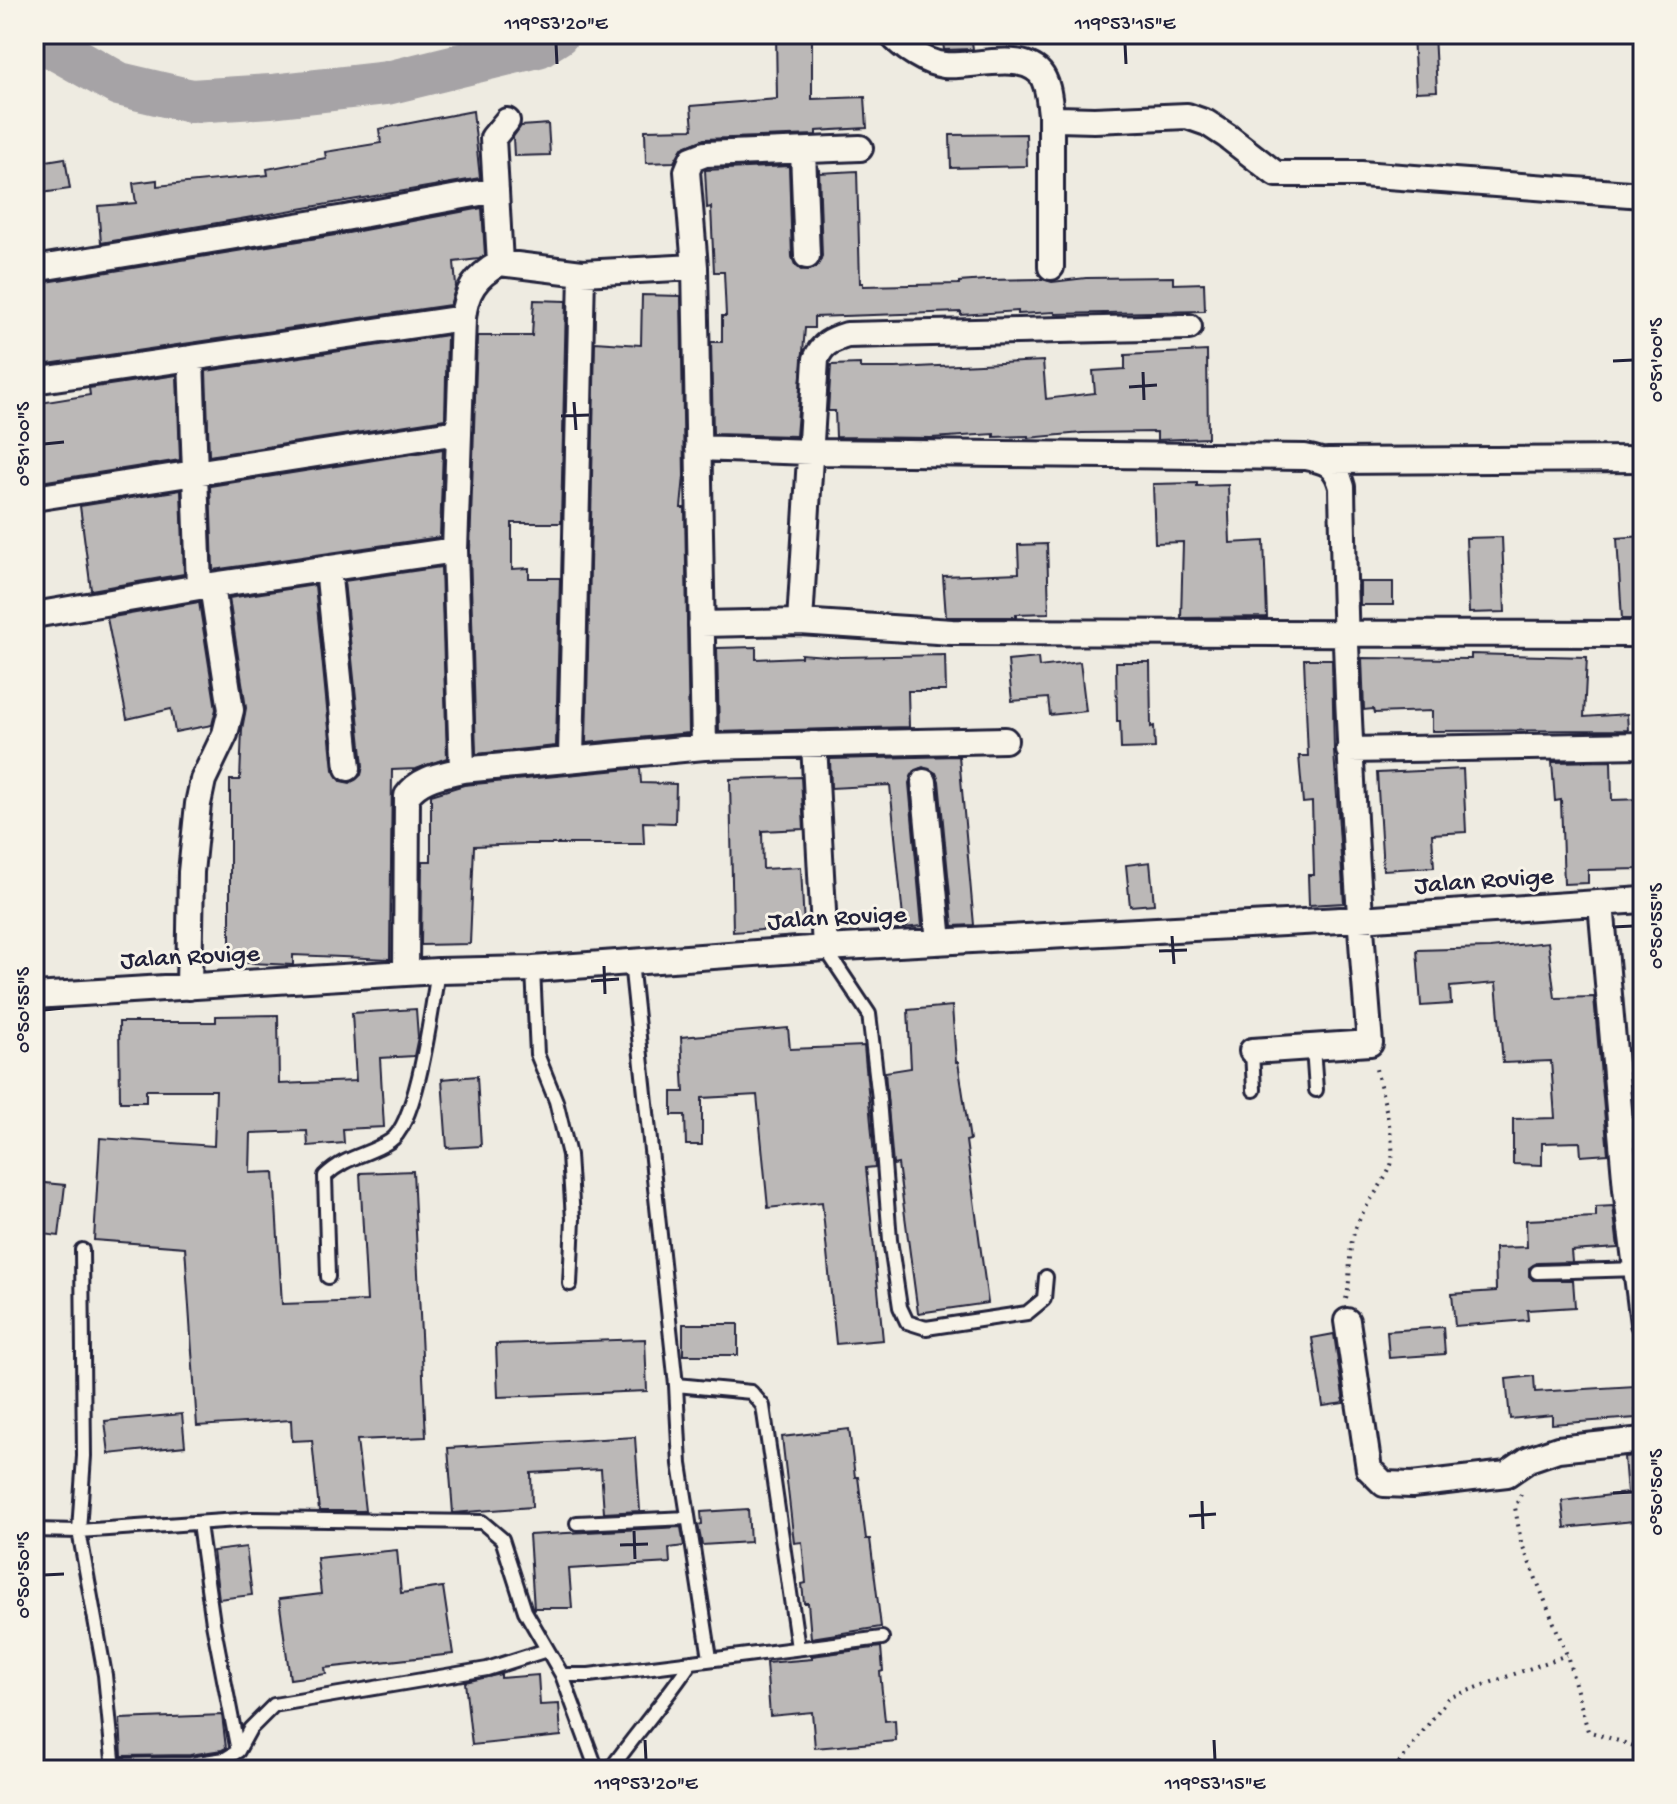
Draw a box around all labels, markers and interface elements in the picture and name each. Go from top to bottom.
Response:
text: 119°53'20"E [503,14,609,37]
text: 119°53'15"E [1074,14,1177,37]
text: 0°51'00"S [1647,317,1670,402]
text: 0°51'00"S [14,401,37,486]
street label: Jalan Rovige [1413,863,1555,903]
text: 0°50'55"S [1647,882,1670,969]
street label: Jalan Rovige [767,901,908,939]
street label: Jalan Rovige [120,940,261,978]
text: 0°50'55"S [14,966,37,1053]
text: 0°50'50"S [1647,1448,1670,1535]
text: 0°50'50"S [14,1531,37,1618]
text: 119°53'20"E [593,1774,699,1797]
text: 119°53'15"E [1164,1774,1267,1797]

